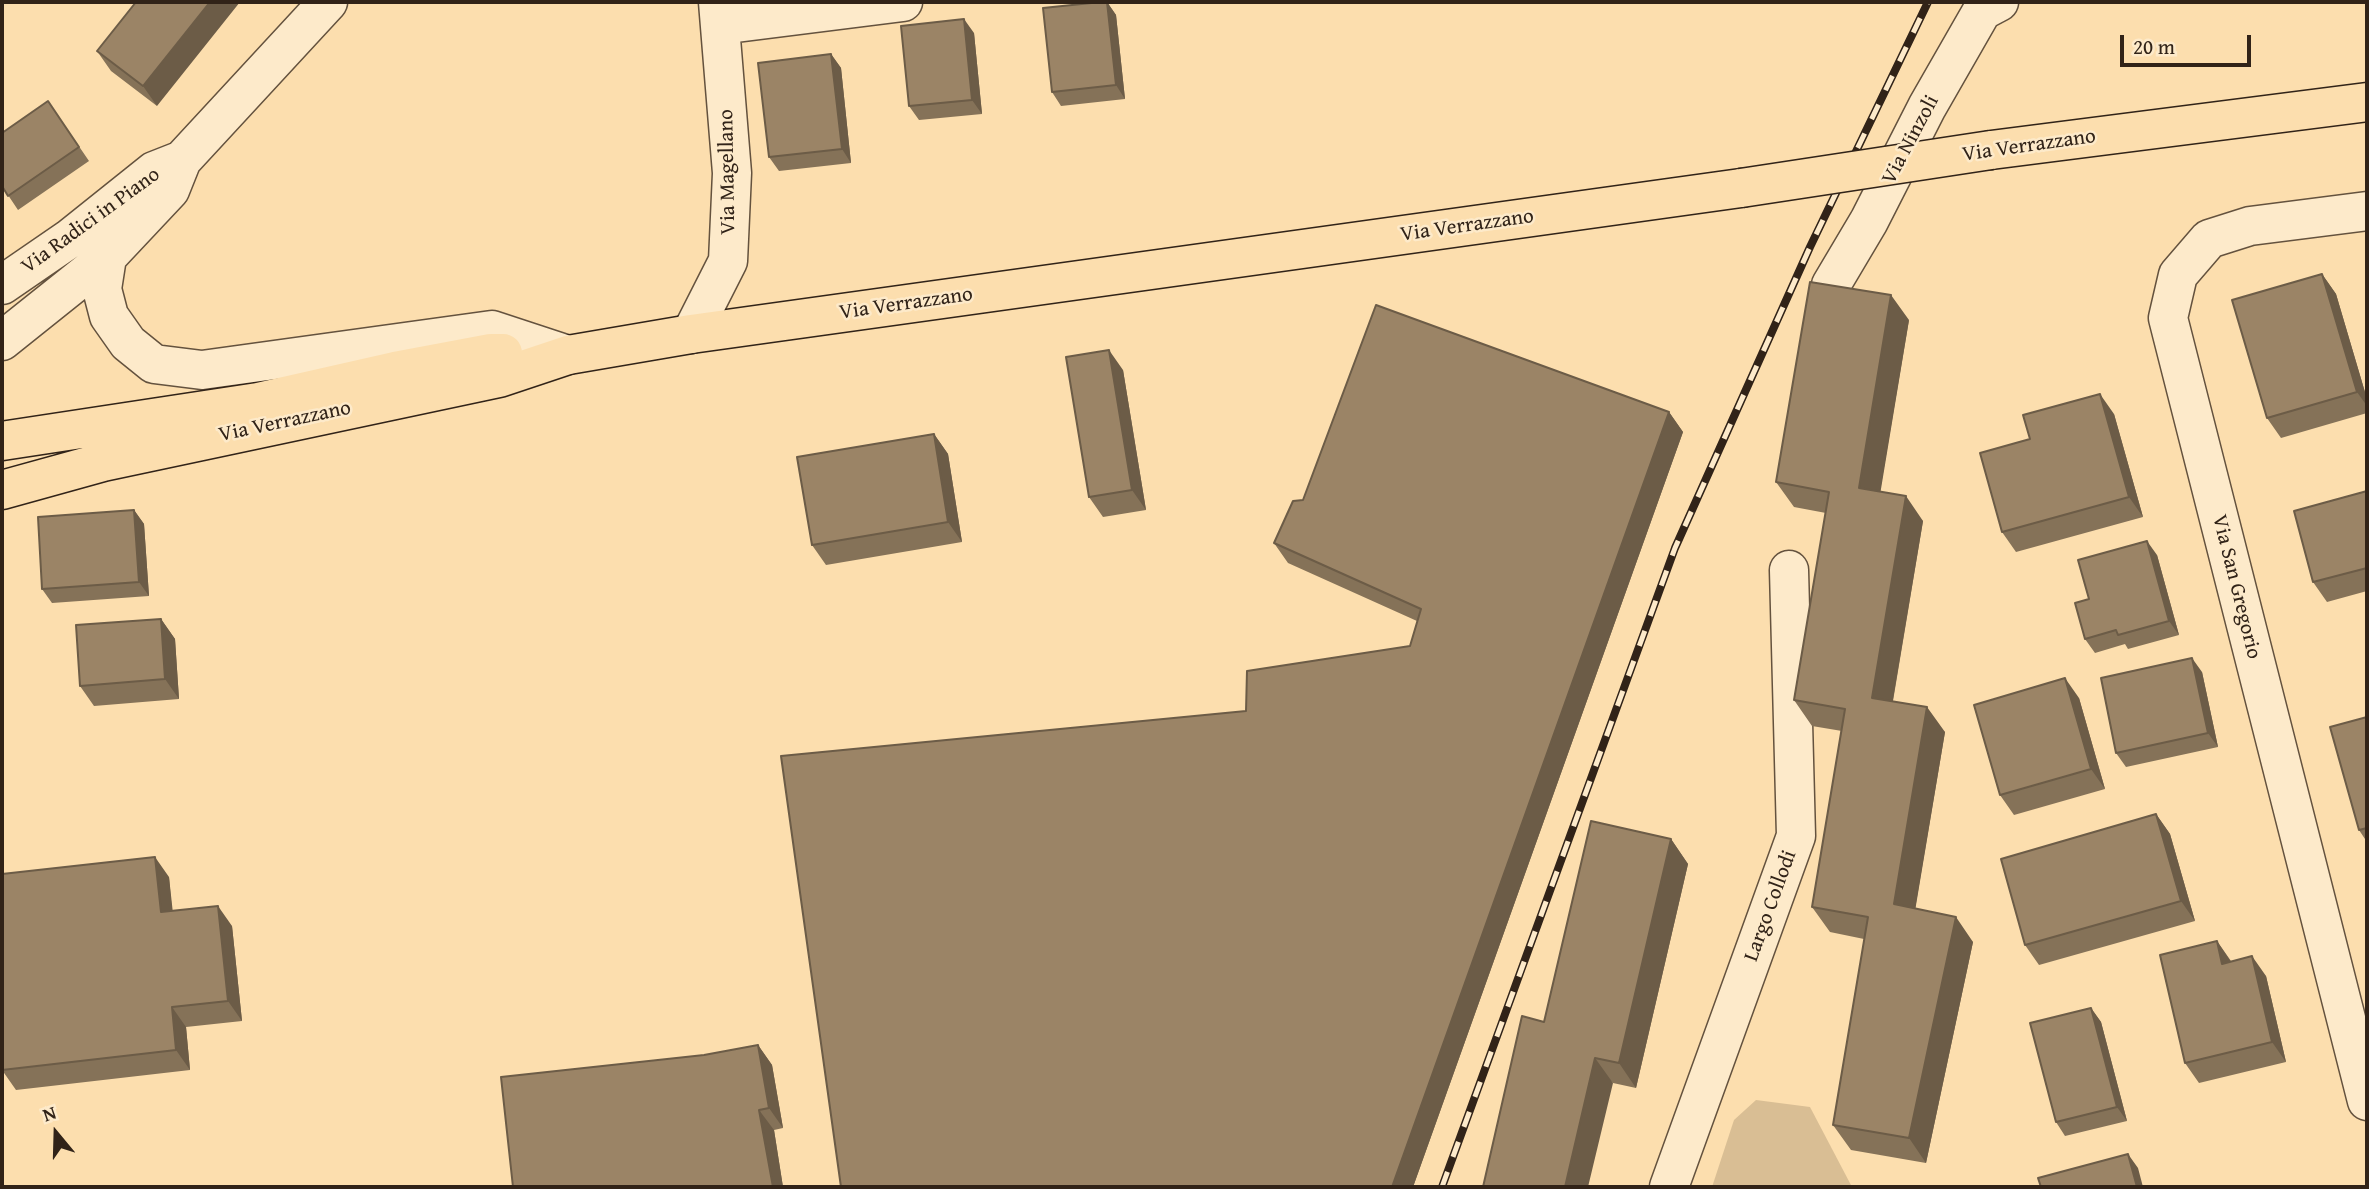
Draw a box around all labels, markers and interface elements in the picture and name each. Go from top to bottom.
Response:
scale bar [2124,21,2255,65]
text: 20 m [2133,31,2175,62]
street label: Via Ninzoli [1877,91,1945,189]
street label: Via Magellano [714,109,742,235]
street label: Via Verrazzano [1961,124,2097,168]
street label: Via Radici in Piano [17,162,165,280]
street label: Via Verrazzano [1399,204,1535,248]
street label: Via Verrazzano [838,282,974,326]
street label: Via Verrazzano [217,396,353,448]
street label: Via San Gregorio [2206,512,2266,662]
street label: Largo Collodi [1739,847,1803,965]
north arrow [21,1098,91,1168]
text: N [39,1098,60,1128]

